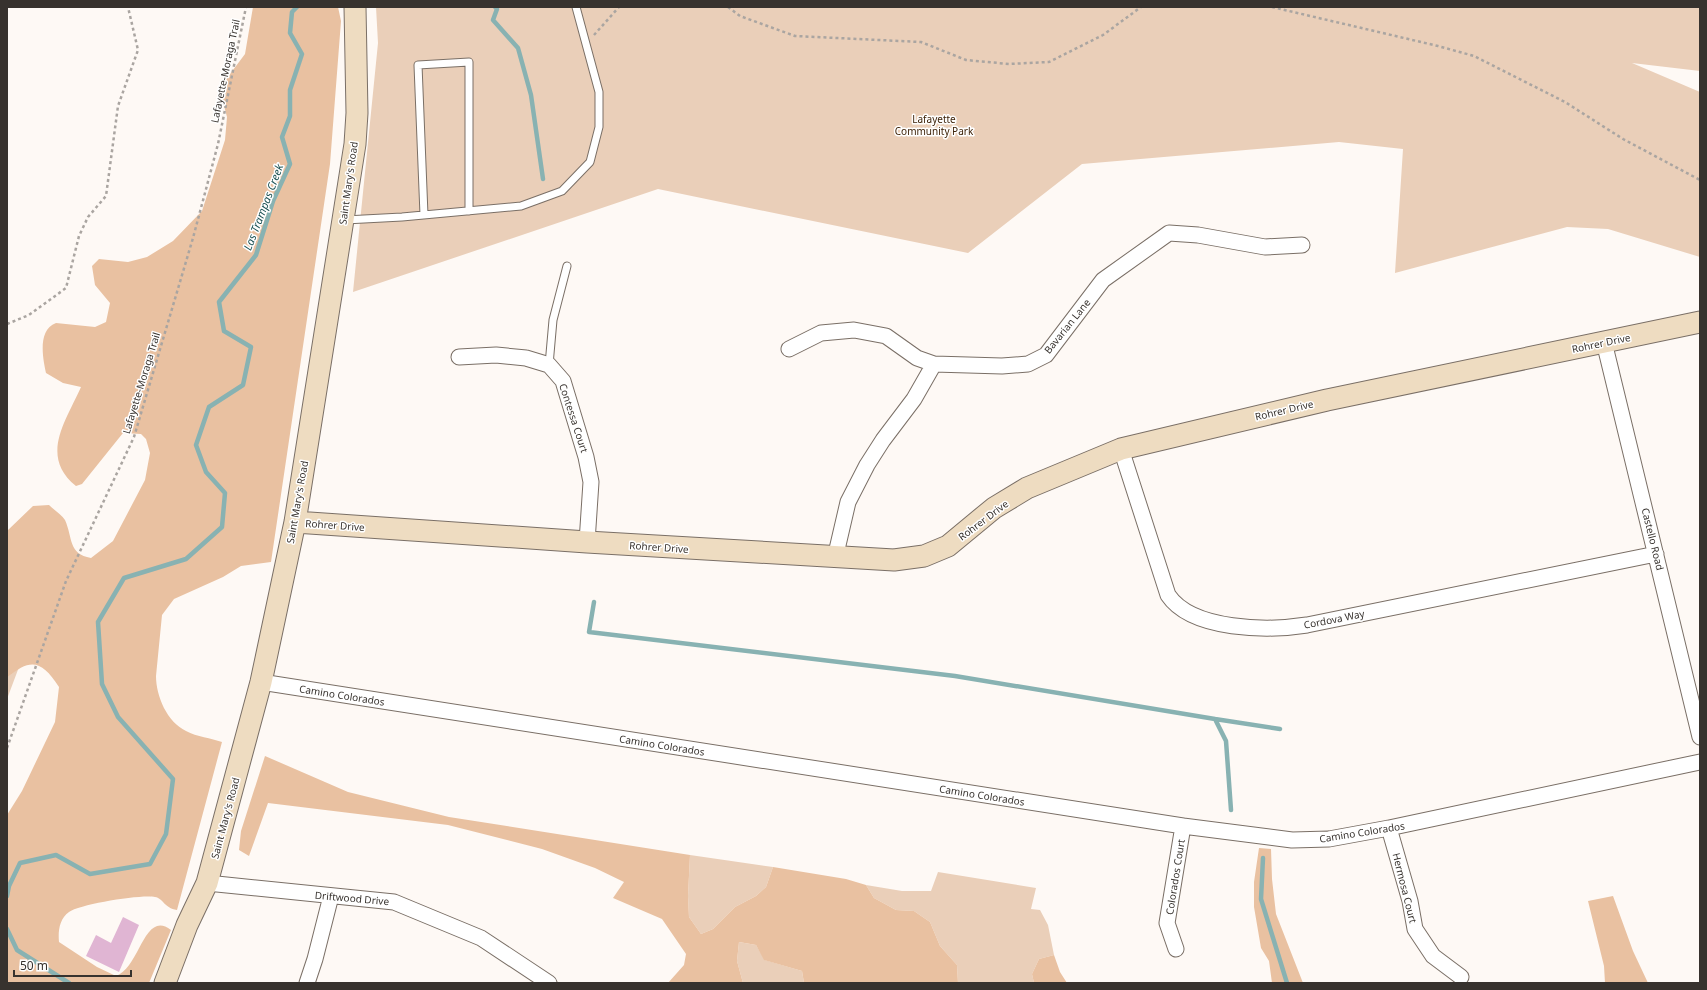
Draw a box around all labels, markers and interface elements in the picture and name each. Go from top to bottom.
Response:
street label: Lafayette-Moraga Trail [207,18,243,124]
park label: Lafayette Community Park [895,112,974,138]
street label: Saint Mary's Road [335,141,361,225]
water label: Las Trampas Creek [240,161,287,252]
street label: Bavarian Lane [1041,295,1094,356]
street label: Rohrer Drive [1570,330,1632,356]
street label: Lafayette-Moraga Trail [119,331,163,435]
street label: Contessa Court [556,382,592,455]
street label: Rohrer Drive [1253,396,1315,424]
street label: Saint Mary's Road [283,460,311,544]
street label: Rohrer Drive [955,496,1011,543]
street label: Castello Road [1638,506,1668,572]
street label: Rohrer Drive [305,516,366,534]
street label: Rohrer Drive [629,538,690,556]
street label: Cordova Way [1303,606,1366,632]
street label: Camino Colorados [298,681,386,709]
street label: Camino Colorados [618,731,706,759]
street label: Saint Mary's Road [207,776,243,860]
street label: Camino Colorados [938,781,1026,809]
street label: Camino Colorados [1318,818,1406,846]
street label: Colorados Court [1162,838,1188,916]
street label: Hermosa Court [1390,851,1421,925]
street label: Driftwood Drive [314,888,390,908]
scale bar [14,952,131,978]
text: 50 m [20,957,48,974]

